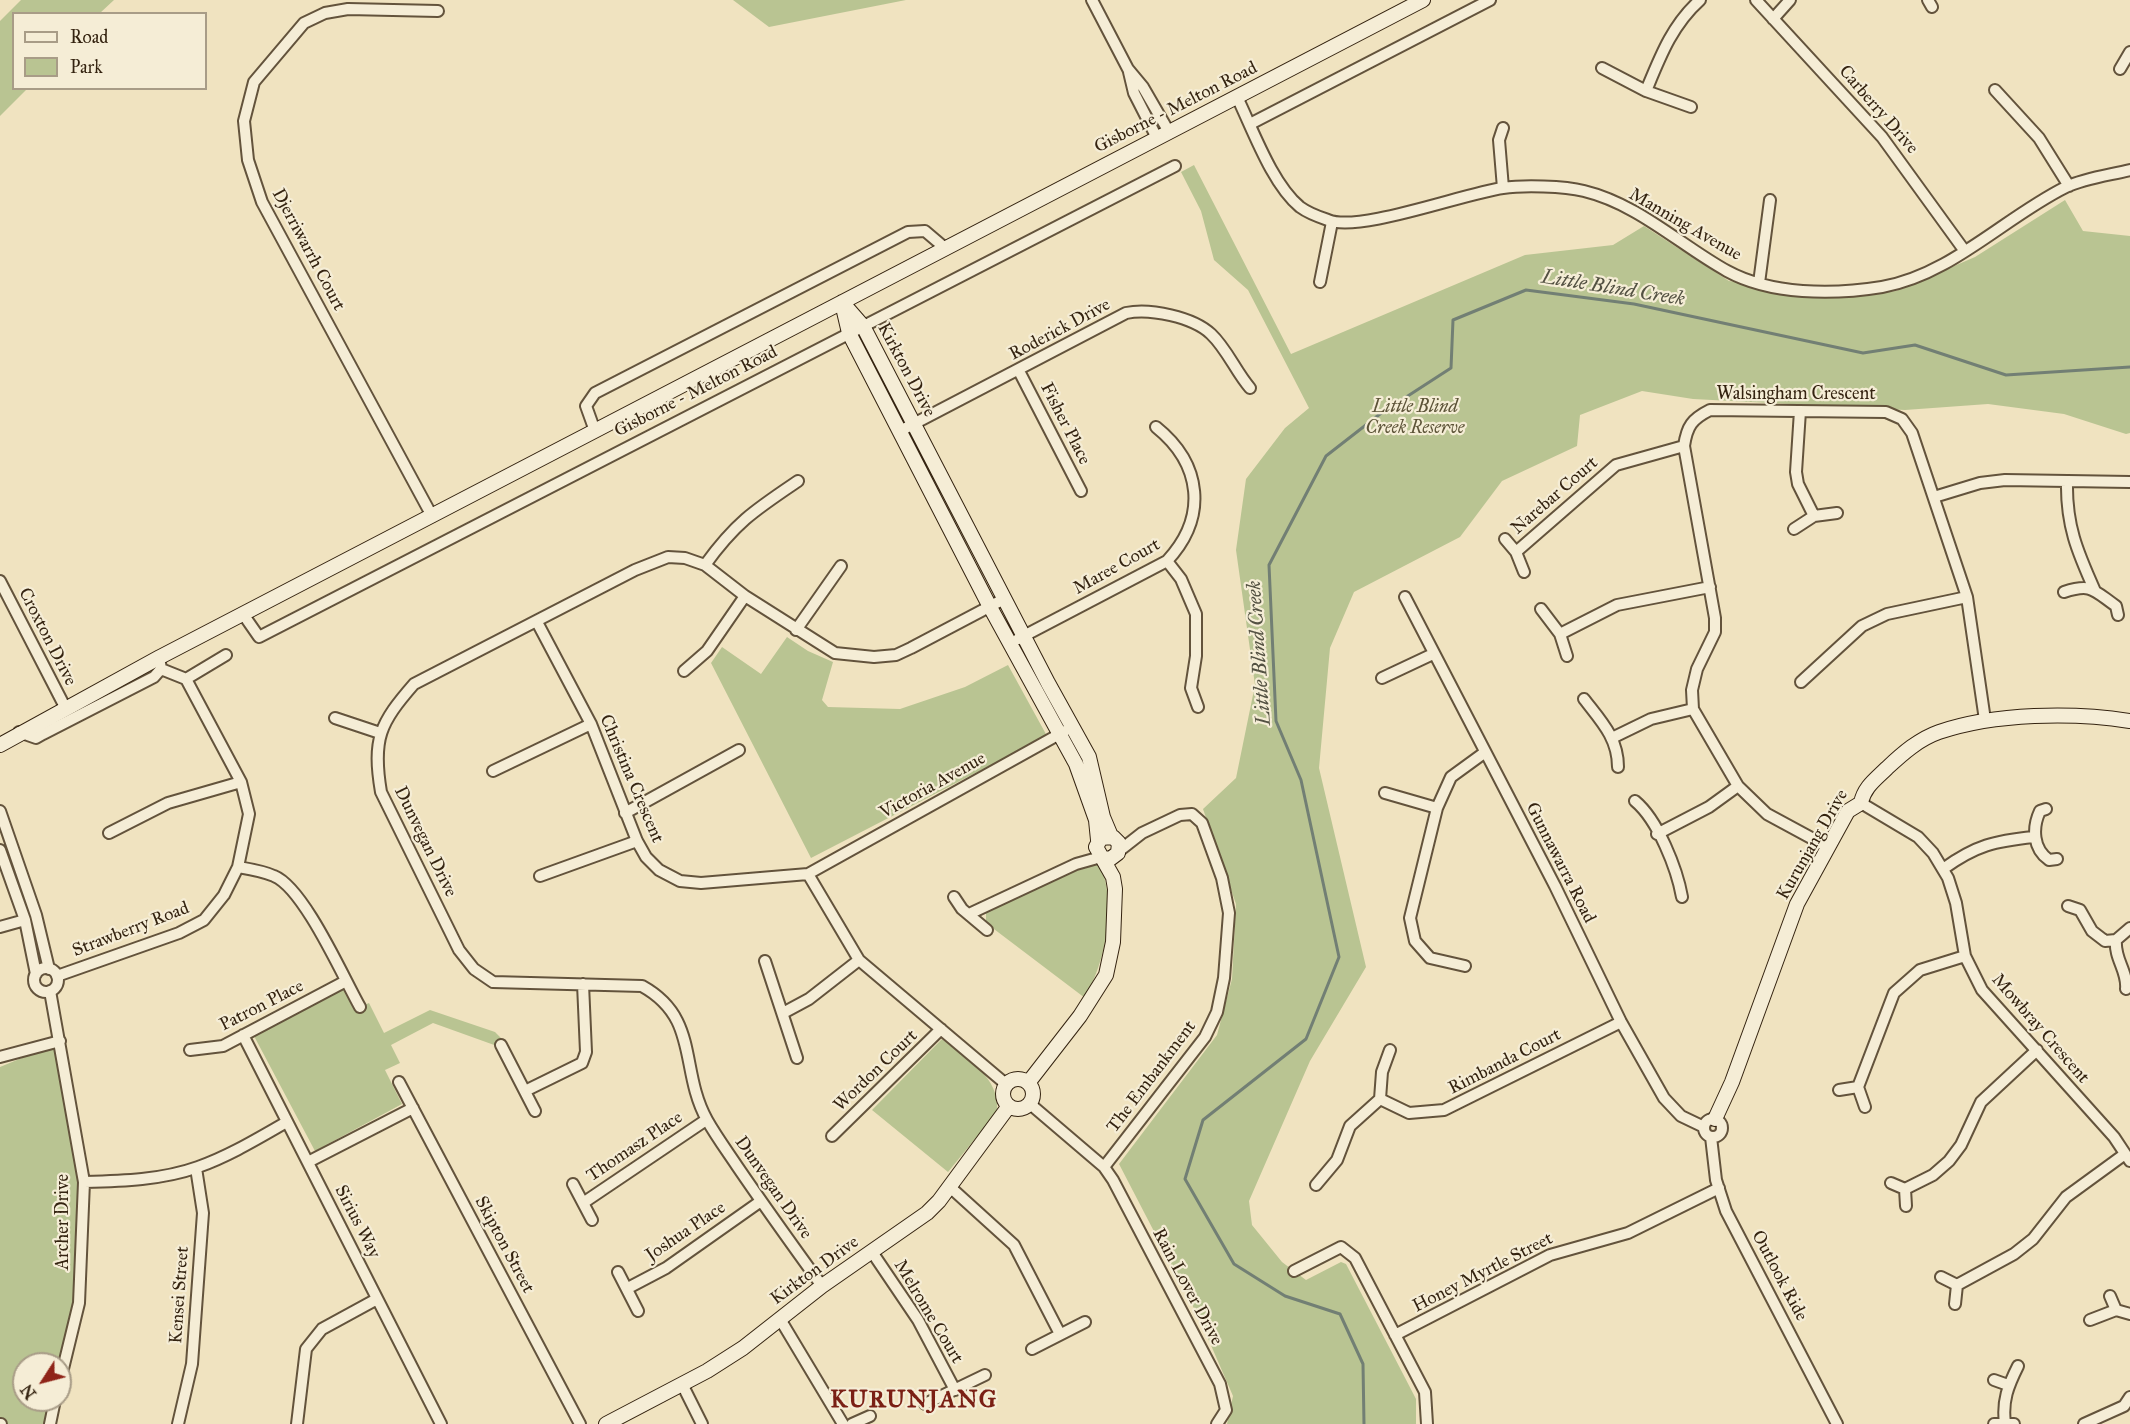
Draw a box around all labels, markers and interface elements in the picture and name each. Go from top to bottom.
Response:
legend [12,12,207,90]
text: Road [70,26,108,48]
text: Park [70,56,103,78]
street label: Gisborne - Melton Road [1091,58,1261,158]
street label: Carberry Drive [1834,61,1922,159]
street label: Manning Avenue [1625,184,1745,266]
street label: Djerriwarrh Court [267,185,349,315]
water label: Little Blind Creek [1540,266,1686,312]
street label: Roderick Drive [1006,294,1114,366]
street label: Kirkton Drive [872,319,940,421]
street label: Gisborne - Melton Road [611,342,781,442]
street label: Fisher Place [1035,379,1095,469]
street label: Walsingham Crescent [1716,384,1876,406]
park label: Little Blind Creek Reserve [1366,397,1464,440]
street label: Narebar Court [1507,453,1603,539]
street label: Maree Court [1070,534,1164,600]
water label: Little Blind Creek [1243,580,1277,726]
street label: Croxton Drive [13,585,81,689]
street label: Christina Crescent [594,712,668,846]
street label: Victoria Avenue [876,748,990,824]
street label: Dunvegan Drive [389,783,461,901]
street label: Kurunjang Drive [1773,786,1853,904]
street label: Gunnawarra Road [1520,799,1600,927]
street label: Strawberry Road [70,898,192,962]
street label: Mowbray Crescent [1986,970,2094,1088]
street label: Patron Place [216,976,308,1036]
street label: The Embankment [1103,1017,1201,1137]
street label: Rimbanda Court [1445,1024,1565,1100]
street label: Wordon Court [830,1026,922,1116]
street label: Thomasz Place [583,1107,687,1187]
street label: Dunvegan Drive [730,1132,816,1244]
street label: Archer Drive [53,1174,75,1270]
street label: Sirius Way [329,1182,385,1262]
street label: Skipton Street [469,1193,539,1297]
street label: Joshua Place [642,1197,730,1267]
street label: Rain Lover Drive [1147,1225,1227,1349]
street label: Outlook Ride [1746,1227,1812,1325]
street label: Honey Myrtle Street [1409,1228,1557,1318]
street label: Kirkton Drive [767,1232,863,1310]
street label: Kensei Street [166,1246,194,1344]
street label: Melrome Court [889,1256,967,1368]
north arrow [12,1352,72,1412]
text: N [17,1381,40,1403]
district label: KURUNJANG [830,1387,998,1415]

